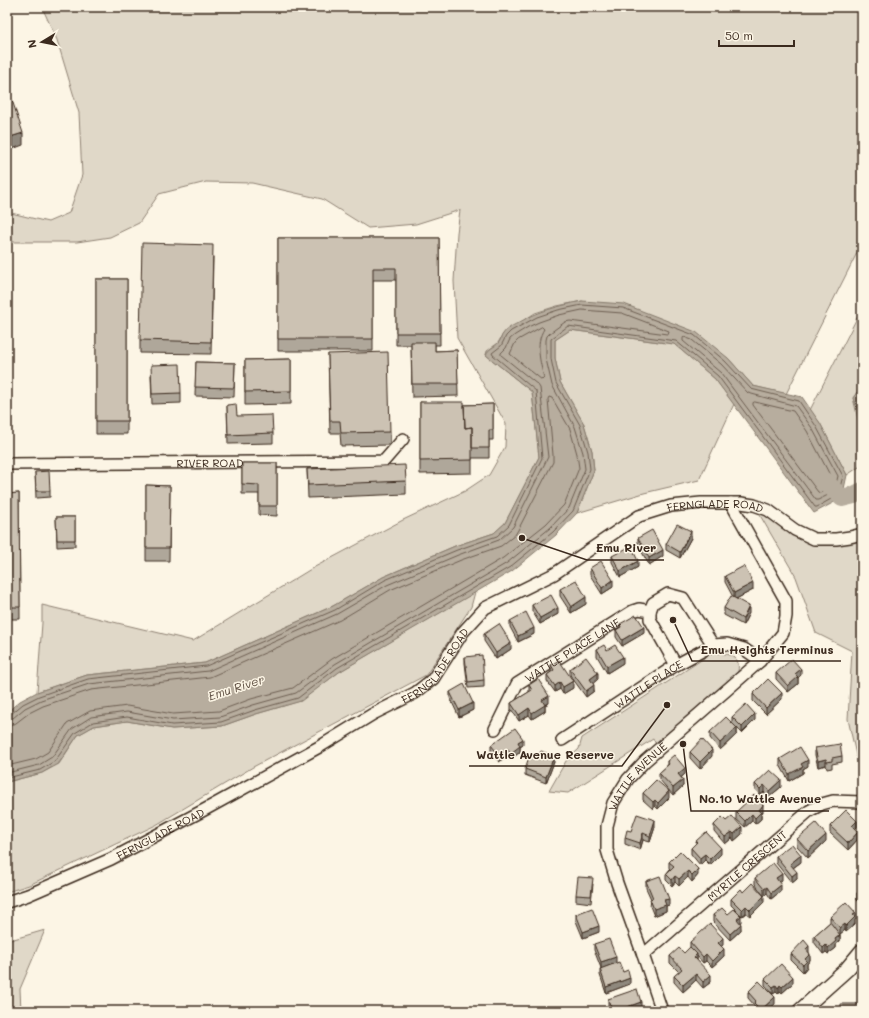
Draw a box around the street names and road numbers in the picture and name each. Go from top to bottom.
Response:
street label: RIVER ROAD [177,455,243,470]
street label: FERNGLADE ROAD [665,495,766,515]
street label: WATTLE PLACE LANE [521,614,623,685]
street label: FERNGLADE ROAD [398,624,471,706]
street label: WATTLE PLACE [611,656,685,711]
street label: WATTLE AVENUE [604,738,670,812]
street label: FERNGLADE ROAD [113,804,207,863]
street label: MYRTLE CRESCENT [704,827,789,904]

